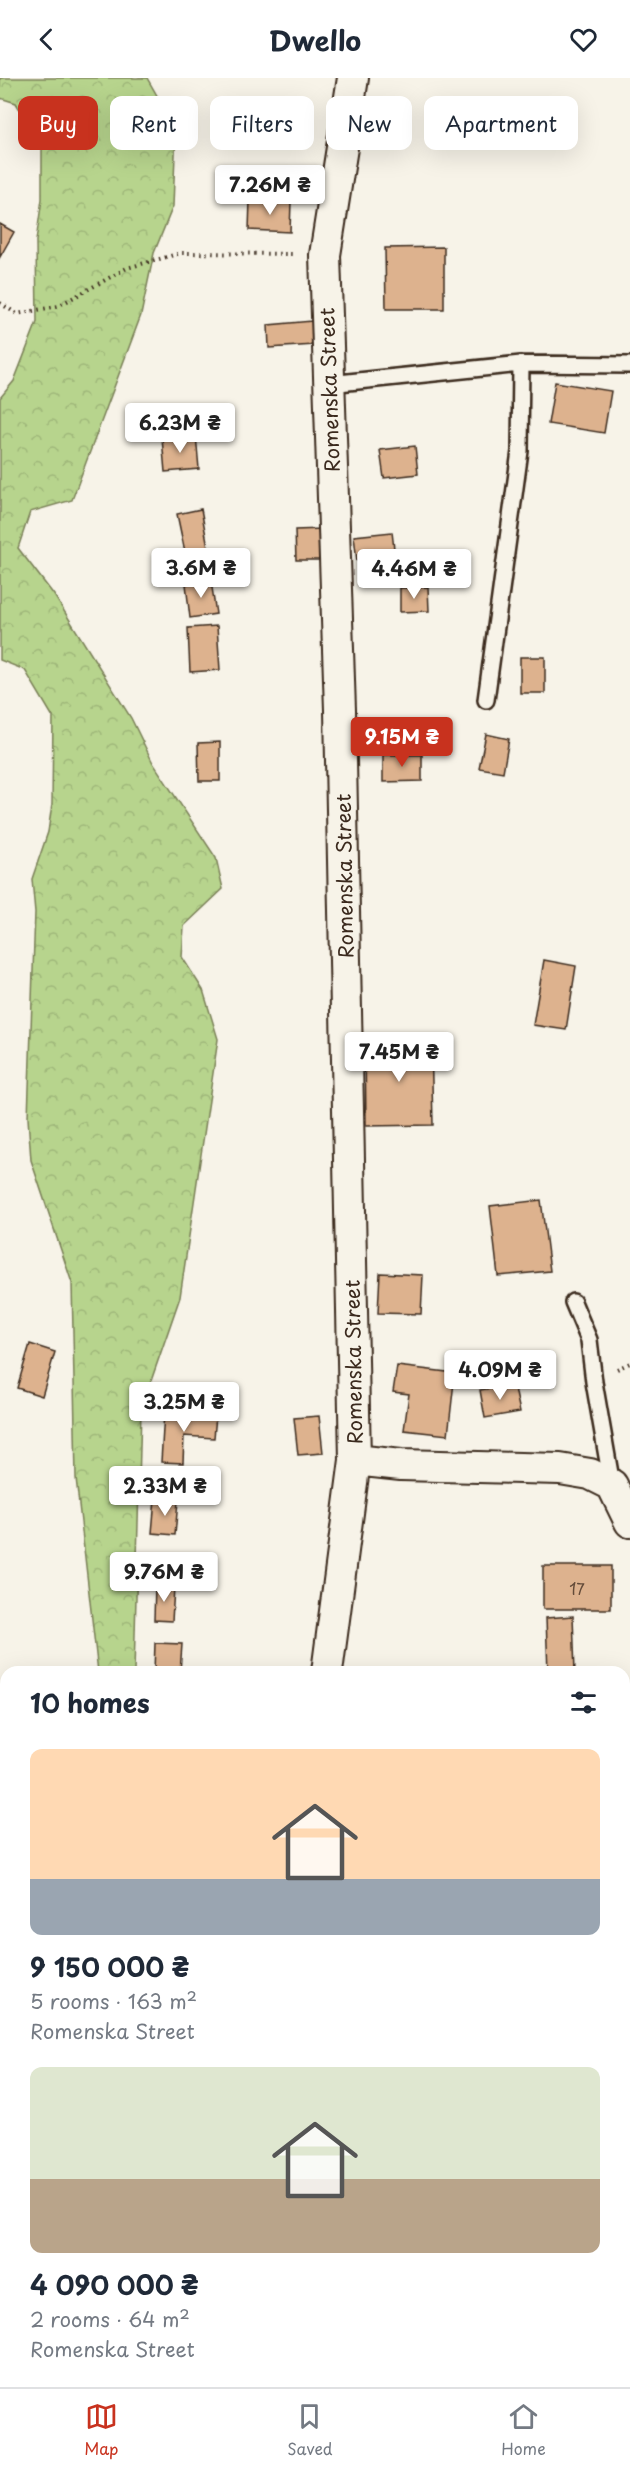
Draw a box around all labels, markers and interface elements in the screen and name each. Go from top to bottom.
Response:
text: Dwello [269,19,361,60]
icon: back [30,23,63,56]
icon: heart [567,23,600,56]
chip: Buy [18,96,98,150]
chip: Rent [110,96,198,150]
chip: Filters [210,96,314,150]
chip: New [326,96,412,150]
chip: Apartment [424,96,578,150]
pin: 7.26M ₴ [215,165,325,216]
text: 7.26M ₴ [229,169,311,199]
street label: Romenska Street [311,307,347,473]
pin: 6.23M ₴ [125,403,235,454]
text: 6.23M ₴ [139,407,221,437]
pin: 3.6M ₴ [152,548,250,599]
pin: 4.46M ₴ [359,549,469,600]
text: 3.6M ₴ [165,552,237,582]
text: 4.46M ₴ [371,553,457,583]
pin: 9.15M ₴ [347,717,457,768]
text: 9.15M ₴ [365,721,439,751]
street label: Romenska Street [328,793,360,959]
pin: 7.45M ₴ [344,1032,454,1083]
text: 7.45M ₴ [359,1036,439,1066]
street label: Romenska Street [337,1279,369,1445]
pin: 4.09M ₴ [445,1350,555,1401]
text: 4.09M ₴ [458,1354,542,1384]
pin: 3.25M ₴ [129,1382,239,1433]
text: 3.25M ₴ [143,1386,225,1416]
pin: 2.33M ₴ [110,1466,220,1517]
text: 2.33M ₴ [123,1470,207,1500]
pin: 9.76M ₴ [109,1552,219,1603]
text: 9.76M ₴ [124,1556,204,1586]
house number: 17 [569,1576,585,1600]
text: 10 homes [30,1683,150,1722]
icon: filters [567,1686,600,1719]
icon: home [261,1788,369,1896]
text: 9 150 000 ₴ [30,1947,189,1986]
text: 5 rooms · 163 m² [30,1986,197,2016]
text: Romenska Street [30,2016,195,2046]
icon: home [261,2106,369,2214]
text: 4 090 000 ₴ [30,2265,199,2304]
text: 2 rooms · 64 m² [30,2304,190,2334]
text: Romenska Street [30,2334,195,2364]
tab: Map [84,2400,119,2460]
tab: Saved [287,2400,333,2460]
tab: Home [501,2400,546,2460]

